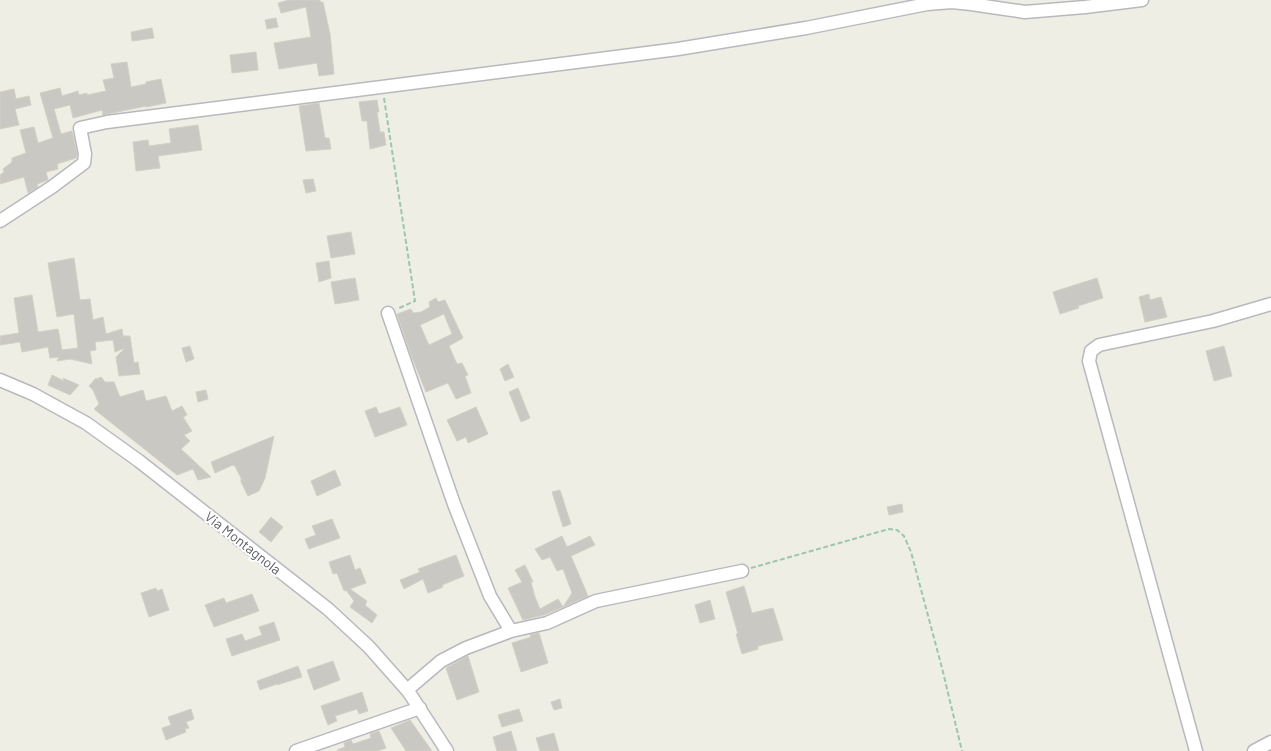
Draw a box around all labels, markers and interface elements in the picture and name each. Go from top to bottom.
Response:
street label: Via Montagnola [202,508,285,578]

